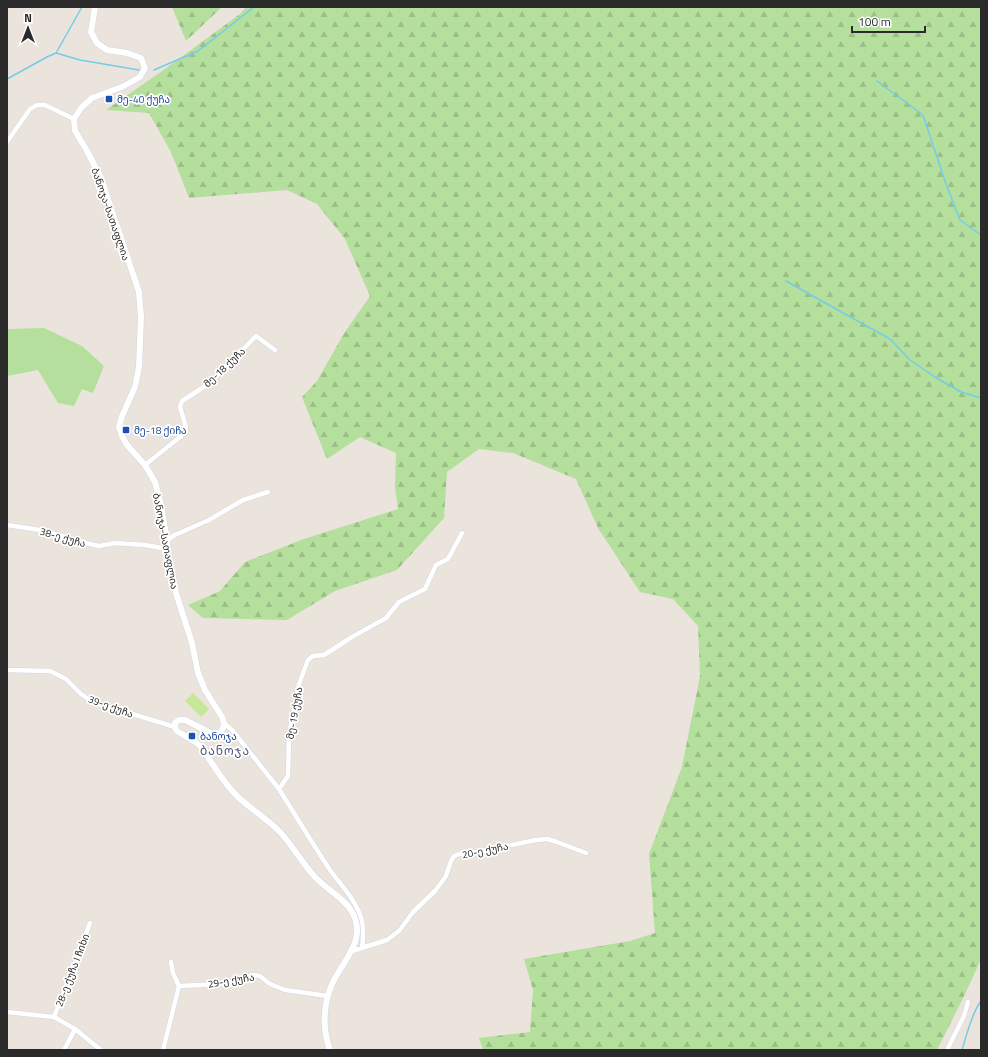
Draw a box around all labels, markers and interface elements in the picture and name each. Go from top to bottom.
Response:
north arrow [8,8,48,48]
scale bar [852,8,925,34]
text: N [24,10,32,26]
text: 100 m [858,12,891,31]
place label: მე-40 ქუჩა [117,92,170,107]
marker: მე-40 ქუჩა [104,94,114,104]
street label: ბანოჯა-სათაფლია [88,166,134,263]
street label: მე-18 ქუჩა [200,344,249,391]
place label: მე-18 ქიჩა [134,423,187,438]
marker: მე-18 ქიჩა [121,425,131,435]
street label: ბანოჯა-სათაფლია [149,492,182,590]
street label: 38-ე ქუჩა [38,524,88,551]
street label: მე-19 ქუჩა [283,686,306,740]
street label: 39-ე ქუჩა [86,691,135,722]
place label: ბანოჯა [200,729,237,744]
marker: ბანოჯა [187,731,197,741]
district label: ბანოჯა [200,741,250,760]
street label: 20-ე ქუჩა [461,839,510,862]
street label: 28-ე ქუჩა I ჩიხი [52,931,93,1009]
street label: 29-ე ქუჩა [207,969,255,992]

